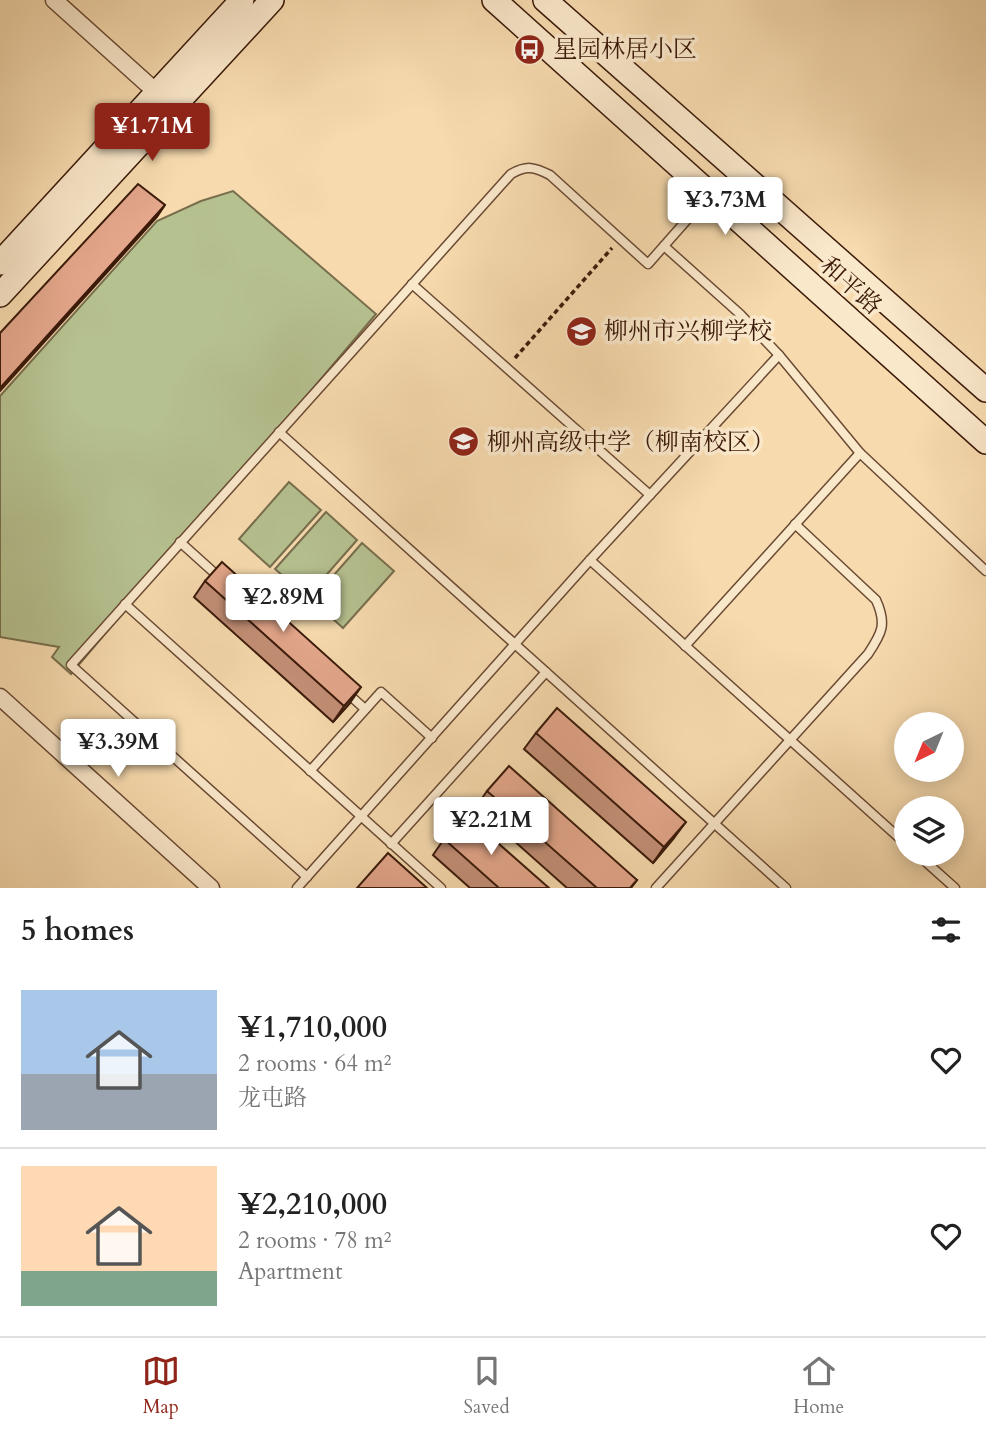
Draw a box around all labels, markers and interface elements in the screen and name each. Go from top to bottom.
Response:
bus stop icon: 星园林居小区 [513,32,547,66]
place label: 星园林居小区 [553,33,697,66]
pin: ¥1.71M [95,104,209,163]
text: ¥1.71M [111,110,193,141]
pin: ¥3.73M [668,177,782,237]
text: ¥3.73M [684,184,766,215]
street label: 和平路 [813,250,889,322]
school or university icon: 柳州市兴柳学校 [564,314,598,348]
place label: 柳州市兴柳学校 [604,315,772,348]
school or university icon: 柳州高级中学（柳南校区） [447,425,481,459]
place label: 柳州高级中学（柳南校区） [487,426,775,459]
pin: ¥2.89M [226,574,340,634]
text: ¥2.89M [242,581,324,612]
north arrow [894,712,964,782]
map controls [894,712,964,866]
pin: ¥3.39M [61,720,175,779]
text: ¥3.39M [77,726,159,757]
button: layers [894,796,964,866]
pin: ¥2.21M [434,798,548,857]
text: ¥2.21M [450,804,532,835]
text: 5 homes [21,910,134,951]
icon: filters [927,911,965,949]
text: ¥1,710,000 [238,1007,387,1048]
icon: home [77,1018,161,1102]
icon: heart [927,1041,965,1079]
text: 2 rooms · 64 m² [238,1048,391,1079]
text: 龙屯路 [238,1082,307,1113]
text: ¥2,210,000 [238,1184,387,1225]
icon: home [77,1194,161,1278]
icon: heart [927,1217,965,1255]
text: 2 rooms · 78 m² [238,1225,391,1256]
text: Apartment [238,1256,342,1287]
tab: Map [142,1352,180,1420]
tab: Saved [464,1352,510,1420]
tab: Home [793,1352,844,1420]

